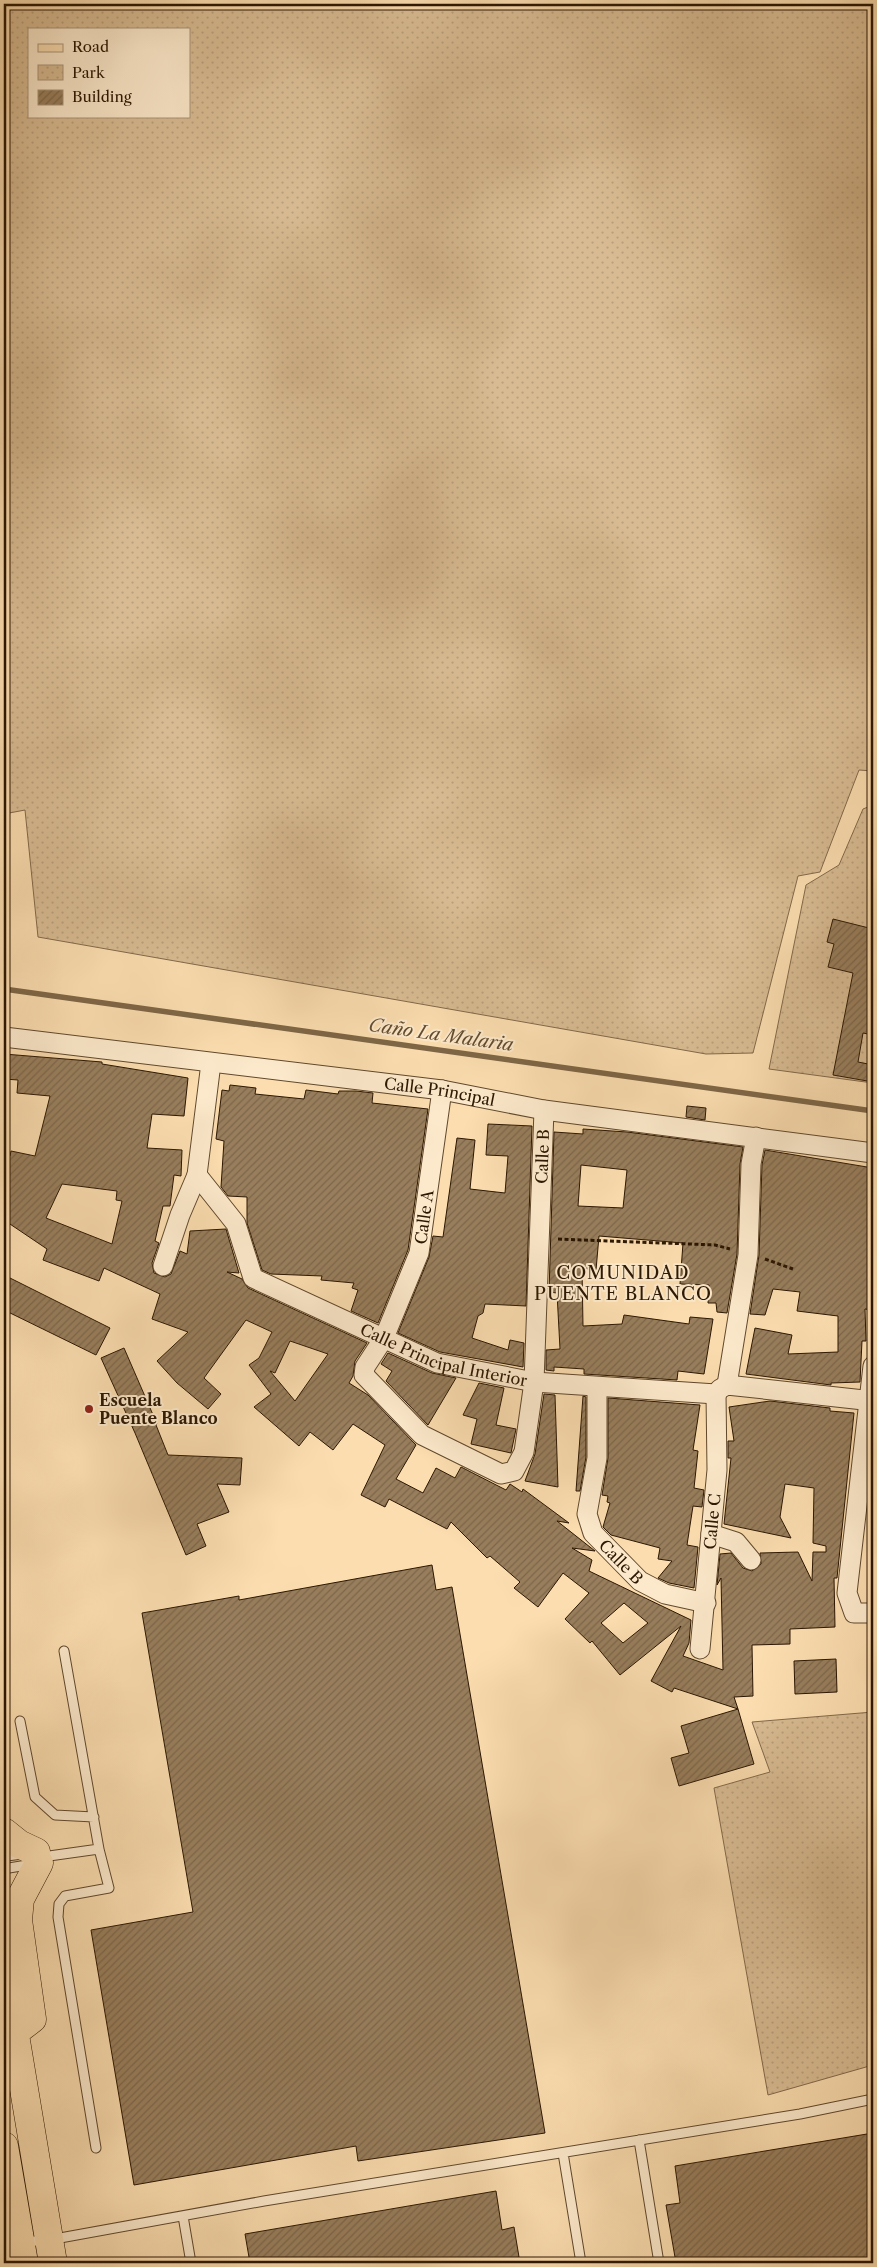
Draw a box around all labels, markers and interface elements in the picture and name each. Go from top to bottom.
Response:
legend [28,28,190,118]
text: Road [72,37,109,56]
text: Park [72,63,106,82]
text: Building [72,87,132,106]
water label: Caño La Malaria [367,1014,515,1056]
street label: Calle Principal [383,1073,497,1110]
street label: Calle B [531,1129,553,1184]
street label: Calle A [410,1187,438,1245]
district label: COMUNIDAD PUENTE BLANCO [534,1262,712,1305]
street label: Calle Principal Interior [357,1319,529,1391]
place label: Escuela Puente Blanco [99,1390,218,1428]
marker: Escuela Puente Blanco [83,1403,95,1415]
street label: Calle C [700,1493,725,1550]
street label: Calle B [595,1535,647,1588]

